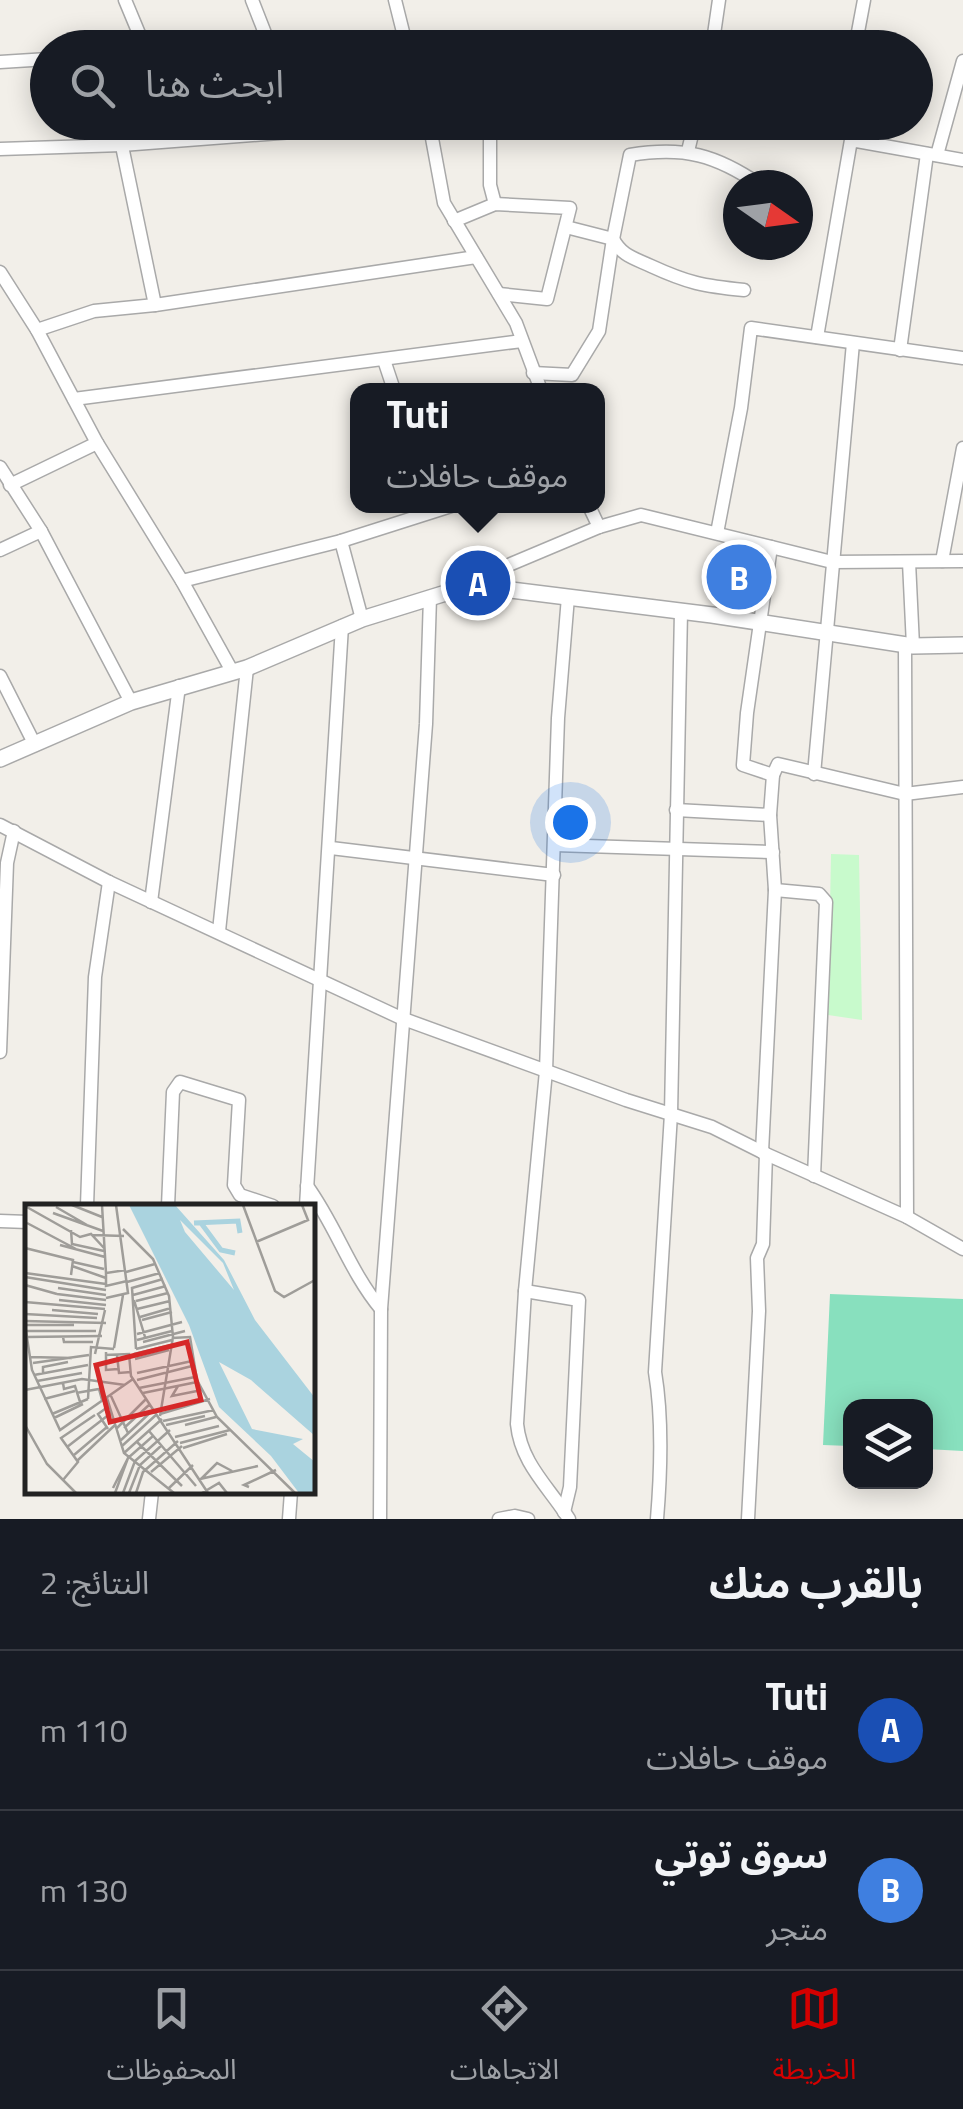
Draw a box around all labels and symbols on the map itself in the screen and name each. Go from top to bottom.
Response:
north arrow [723,170,813,260]
pin: B [706,540,772,614]
pin: A [446,546,510,620]
your location [545,797,596,848]
inset map [25,1204,315,1494]

